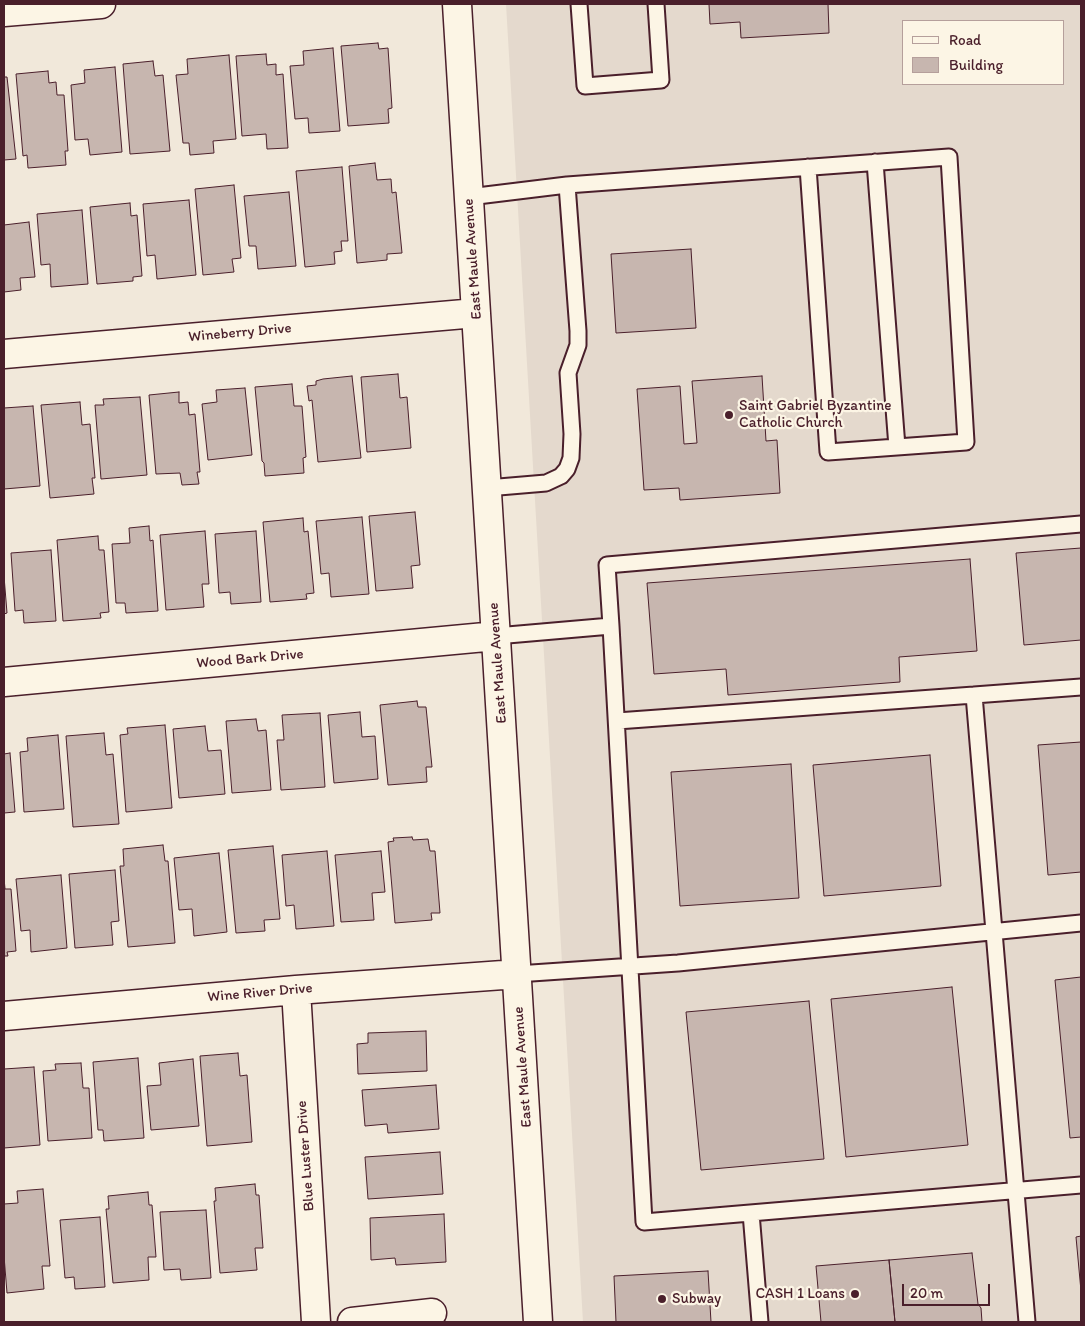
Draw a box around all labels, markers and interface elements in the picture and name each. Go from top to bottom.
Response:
legend [902,20,1065,85]
text: Road [949,31,981,49]
text: Building [949,56,1003,74]
street label: East Maule Avenue [460,198,486,320]
street label: Wineberry Drive [188,320,292,346]
place label: Saint Gabriel Byzantine Catholic Church [739,397,891,432]
marker: Saint Gabriel Byzantine Catholic Church [723,409,735,421]
street label: East Maule Avenue [485,602,511,724]
street label: Wood Bark Drive [196,645,304,673]
street label: Wine River Drive [207,979,313,1007]
street label: East Maule Avenue [510,1006,536,1128]
street label: Blue Luster Drive [293,1100,319,1212]
scale bar [905,1274,992,1306]
text: 20 m [910,1284,943,1302]
place label: CASH 1 Loans [755,1285,845,1303]
marker: CASH 1 Loans [849,1288,861,1300]
place label: Subway [672,1290,721,1308]
marker: Subway [656,1293,668,1305]

